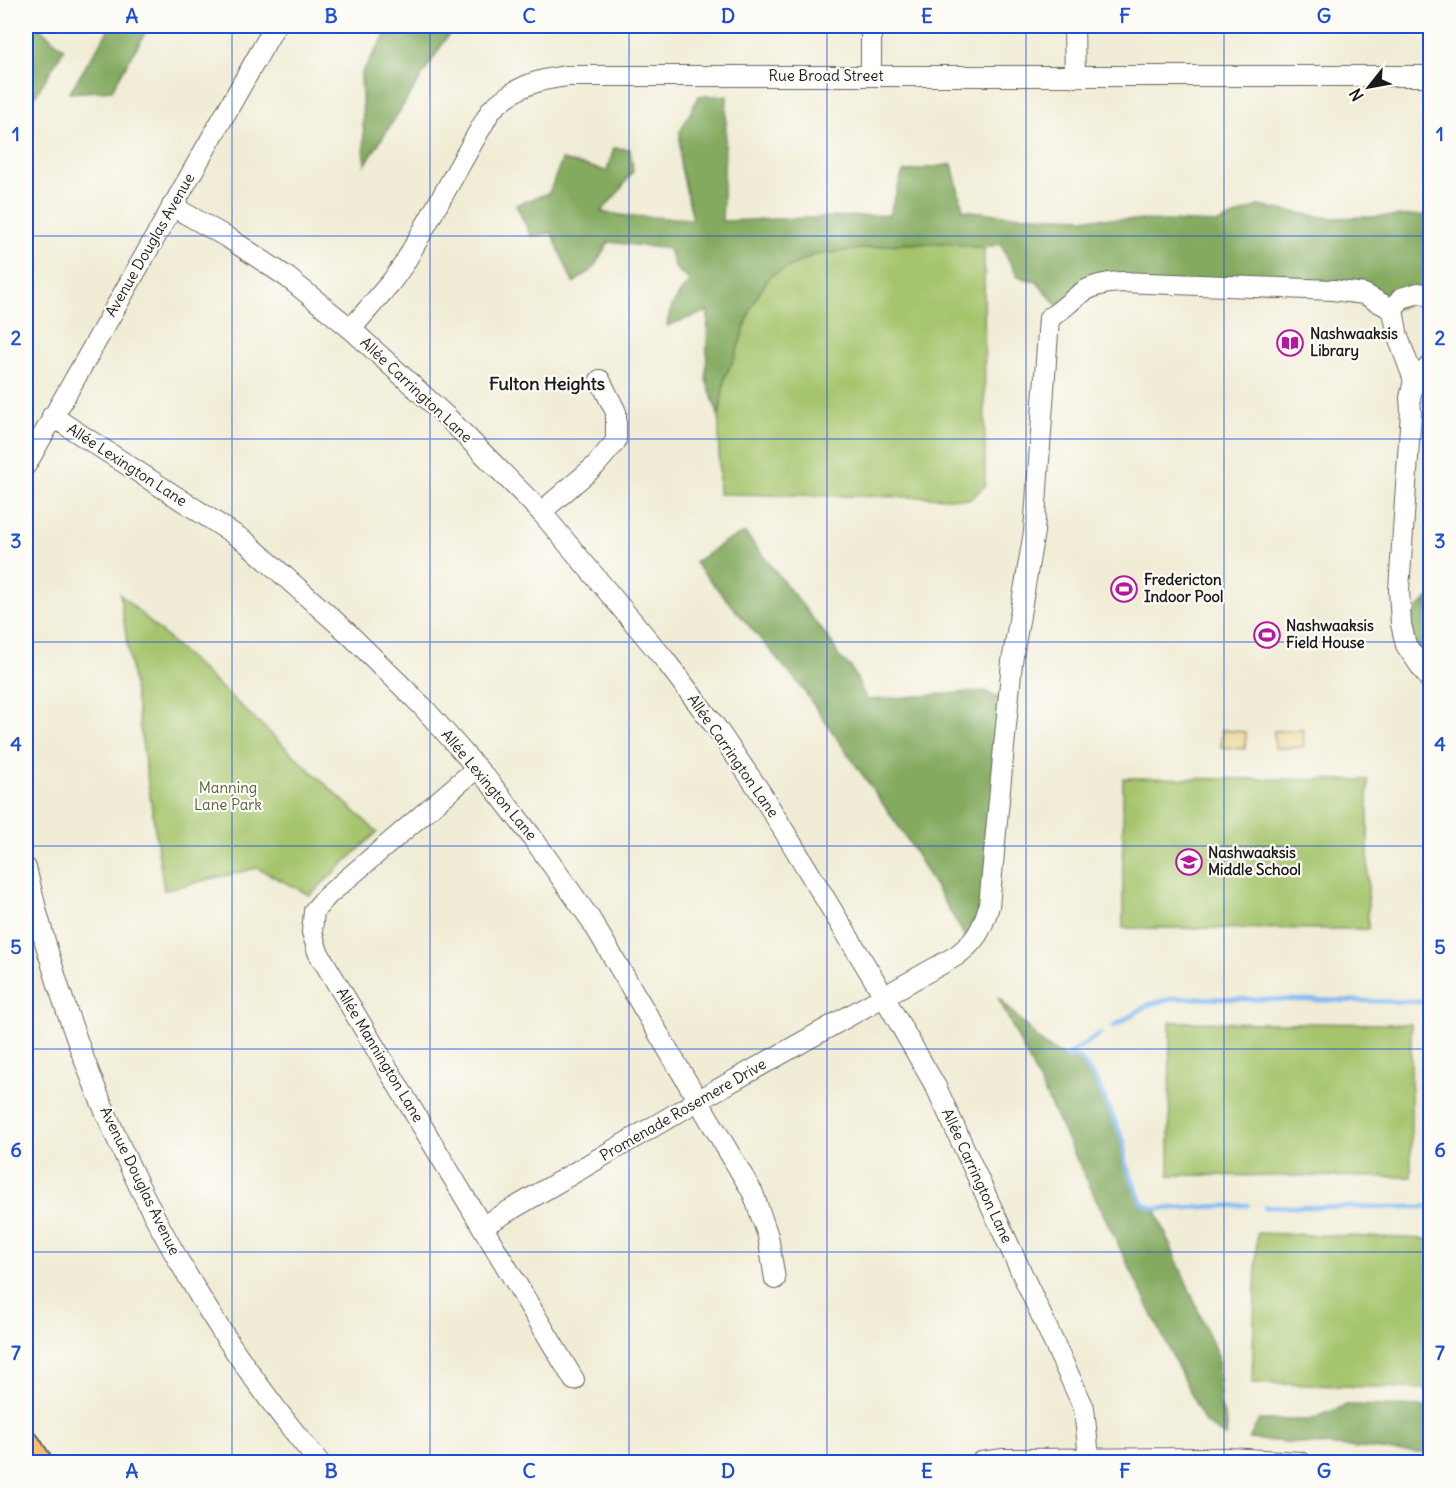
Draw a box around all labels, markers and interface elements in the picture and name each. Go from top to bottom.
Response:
text: A [126,3,139,28]
text: B [324,3,338,28]
text: C [522,3,536,28]
text: D [721,3,735,28]
text: E [921,3,933,28]
text: F [1119,3,1131,28]
text: G [1317,3,1331,28]
north arrow [1339,57,1399,117]
street label: Rue Broad Street [769,66,883,85]
text: N [1345,85,1368,105]
text: 1 [12,121,20,146]
text: 1 [1436,121,1444,146]
street label: Avenue Douglas Avenue [101,170,198,320]
place label: Nashwaaksis Library [1310,324,1398,361]
text: 2 [11,325,22,350]
text: 2 [1435,325,1446,350]
library icon: Nashwaaksis Library [1275,328,1305,358]
street label: Allée Carrington Lane [356,333,476,446]
district label: Fulton Heights [489,372,605,395]
street label: Allée Lexington Lane [64,419,191,510]
text: 3 [10,528,22,553]
text: 3 [1434,528,1446,553]
place label: Fredericton Indoor Pool [1144,570,1223,606]
sports icon: Fredericton Indoor Pool [1109,574,1139,604]
place label: Nashwaaksis Field House [1286,616,1374,652]
sports icon: Nashwaaksis Field House [1252,620,1282,650]
street label: Allée Carrington Lane [684,690,783,821]
street label: Allée Lexington Lane [437,725,541,844]
text: 4 [10,731,22,756]
text: 4 [1434,731,1446,756]
park label: Manning Lane Park [194,778,262,814]
place label: Nashwaaksis Middle School [1208,843,1301,879]
school or university icon: Nashwaaksis Middle School [1174,847,1204,877]
text: 5 [10,934,22,959]
text: 5 [1434,934,1446,959]
street label: Allée Mannington Lane [333,984,428,1125]
street label: Promenade Rosemere Drive [596,1054,769,1165]
street label: Avenue Douglas Avenue [96,1104,185,1258]
street label: Allée Carrington Lane [938,1106,1017,1246]
text: 6 [10,1137,22,1162]
text: 6 [1434,1137,1446,1162]
text: 7 [11,1340,21,1365]
text: 7 [1435,1340,1445,1365]
text: A [126,1458,139,1483]
text: B [324,1458,338,1483]
text: C [522,1458,536,1483]
text: D [721,1458,735,1483]
text: E [921,1458,933,1483]
text: F [1119,1458,1131,1483]
text: G [1317,1458,1331,1483]

